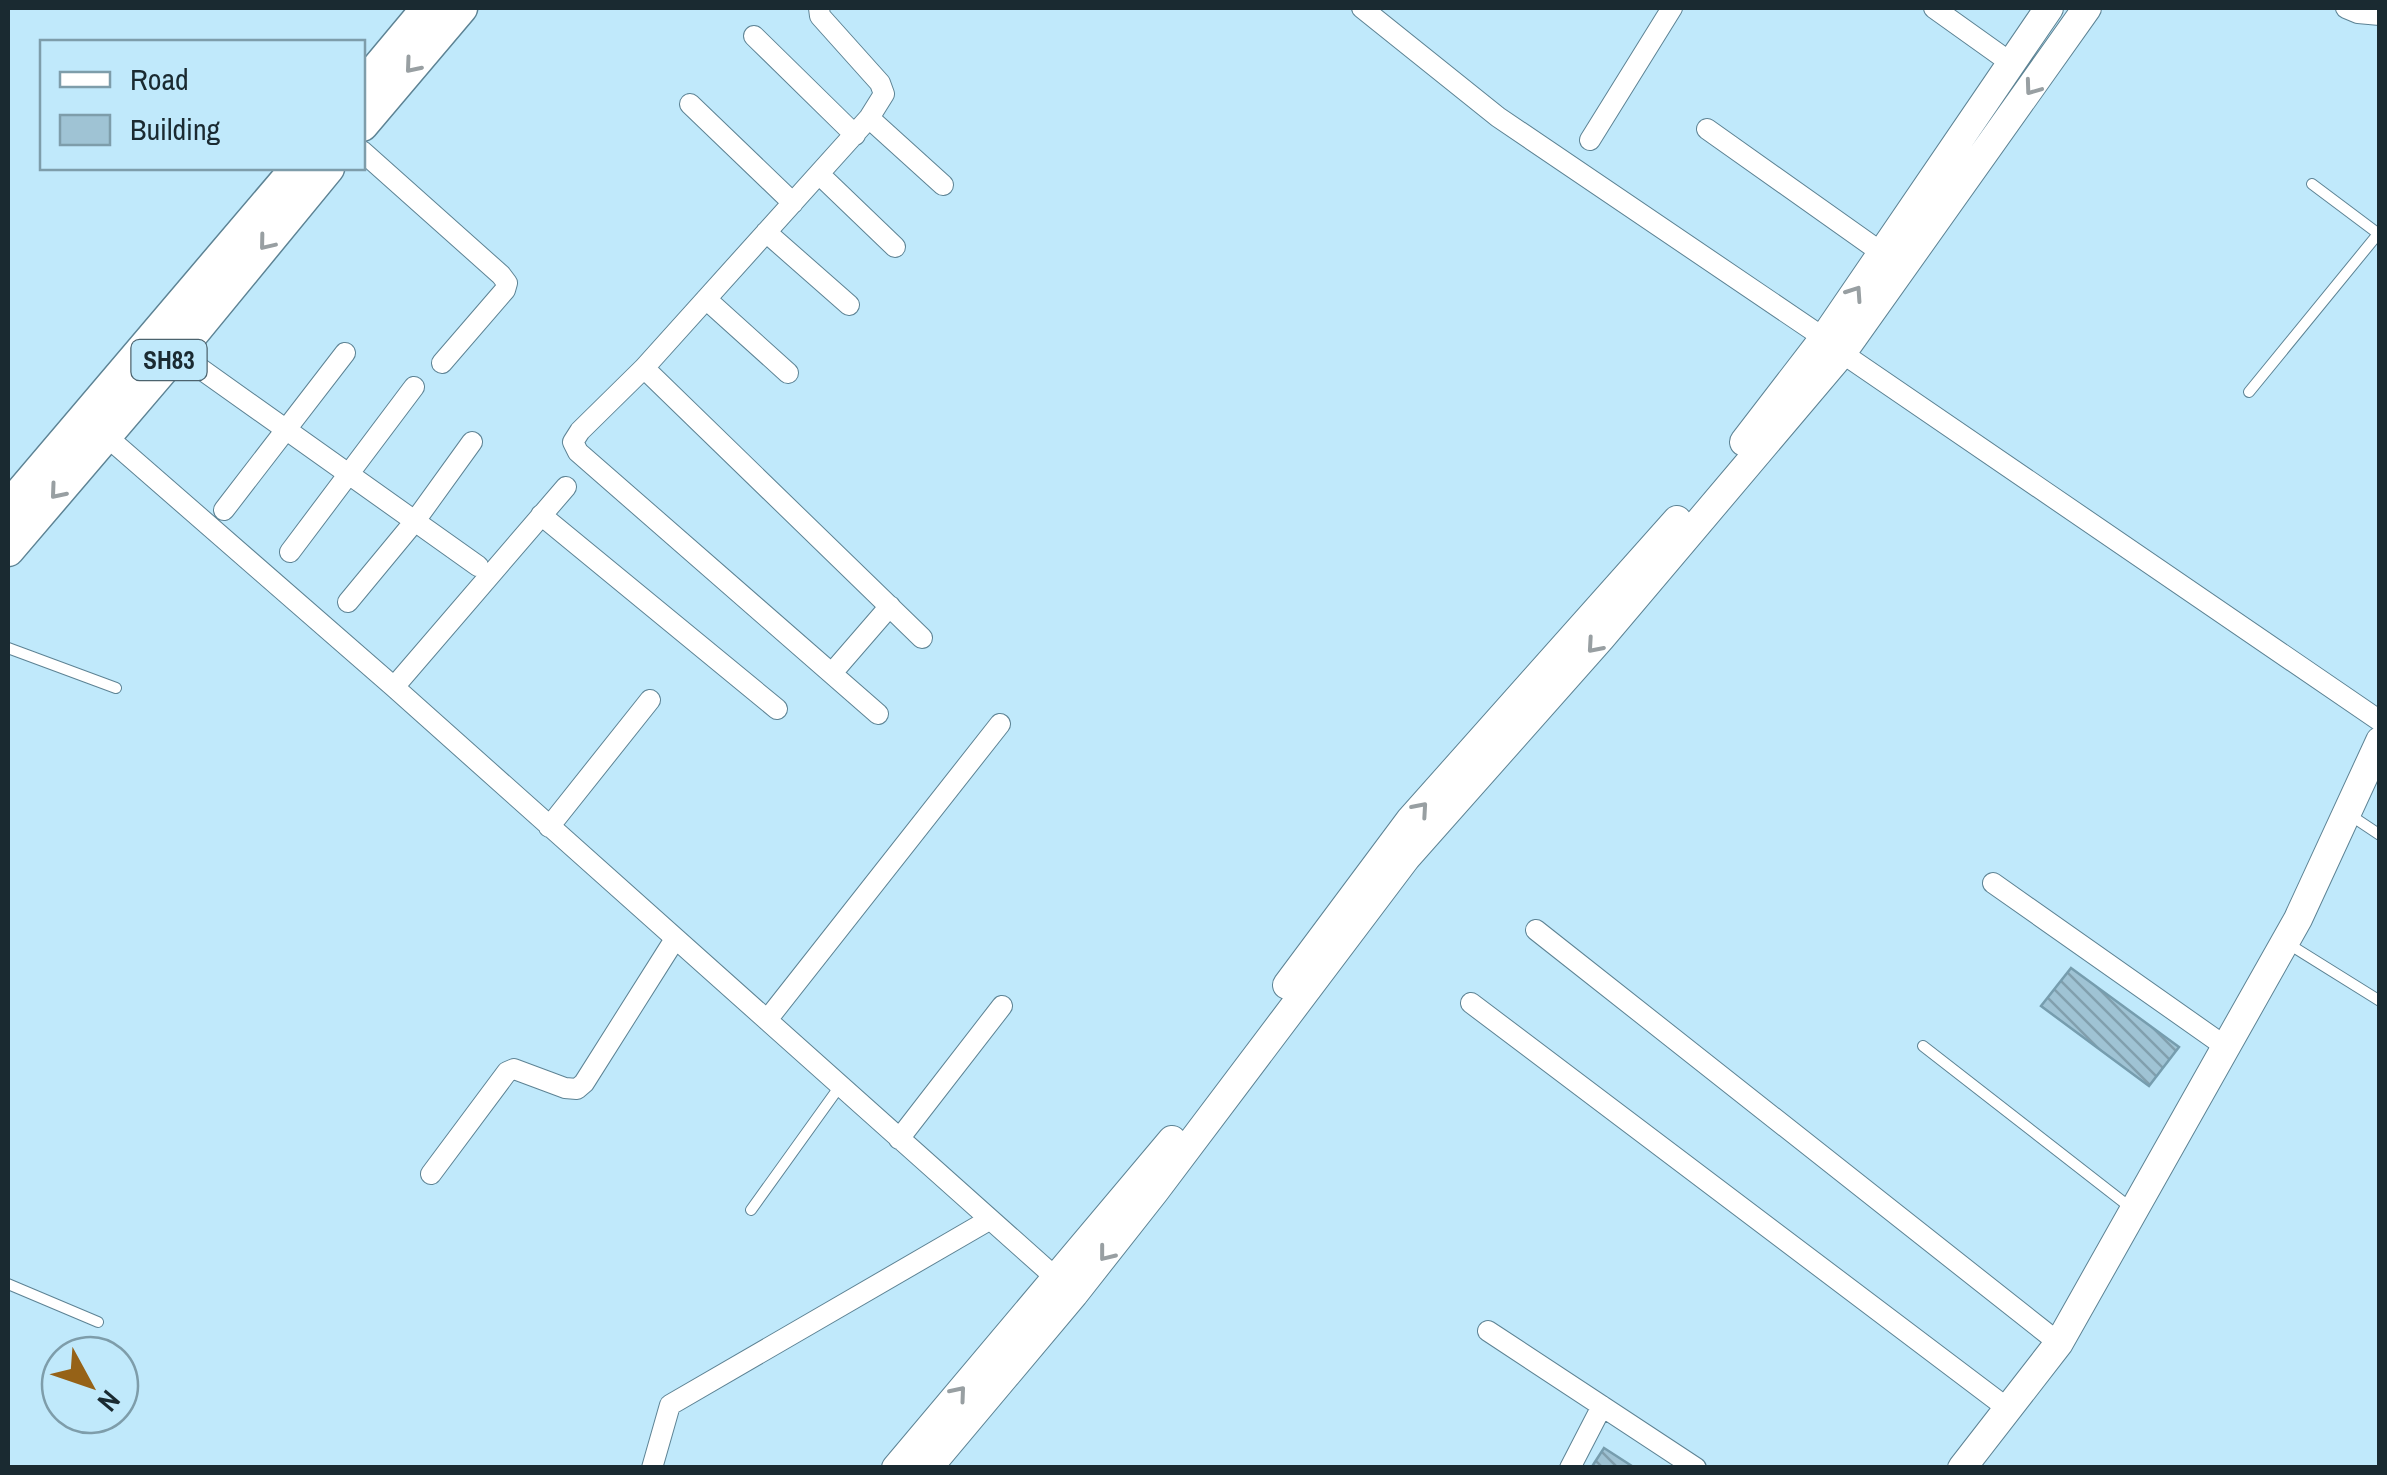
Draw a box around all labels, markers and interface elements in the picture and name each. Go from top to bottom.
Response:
legend [40,40,365,170]
one-way arrow [406,55,424,73]
text: Road [130,59,189,99]
one-way arrow [2026,77,2044,95]
text: Building [130,109,221,149]
one-way arrow [260,232,278,250]
one-way arrow [1843,285,1861,304]
road number: SH83 [132,340,206,380]
one-way arrow [51,480,69,498]
one-way arrow [1587,634,1605,653]
one-way arrow [1409,802,1427,821]
one-way arrow [1100,1242,1118,1260]
north arrow [40,1335,140,1435]
text: N [89,1383,129,1420]
one-way arrow [947,1386,965,1404]

